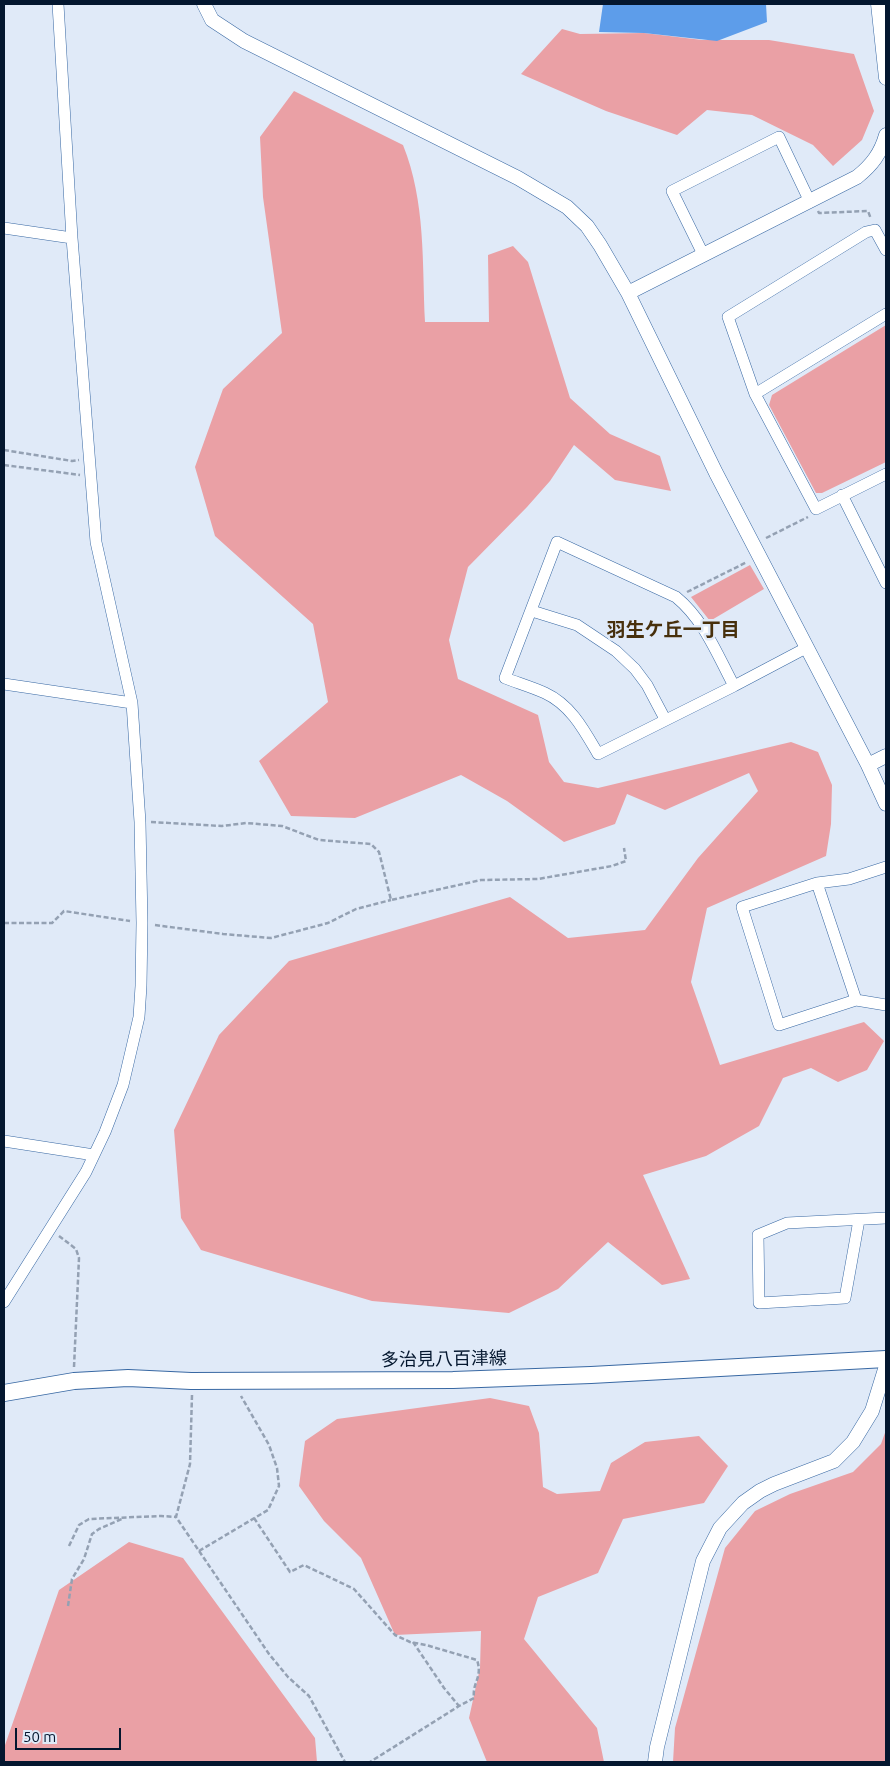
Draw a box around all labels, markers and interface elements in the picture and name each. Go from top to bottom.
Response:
district label: 羽生ケ丘一丁目 [607,619,739,641]
street label: 多治見八百津線 [381,1347,507,1371]
scale bar [18,1718,124,1750]
text: 50 m [23,1728,56,1745]

